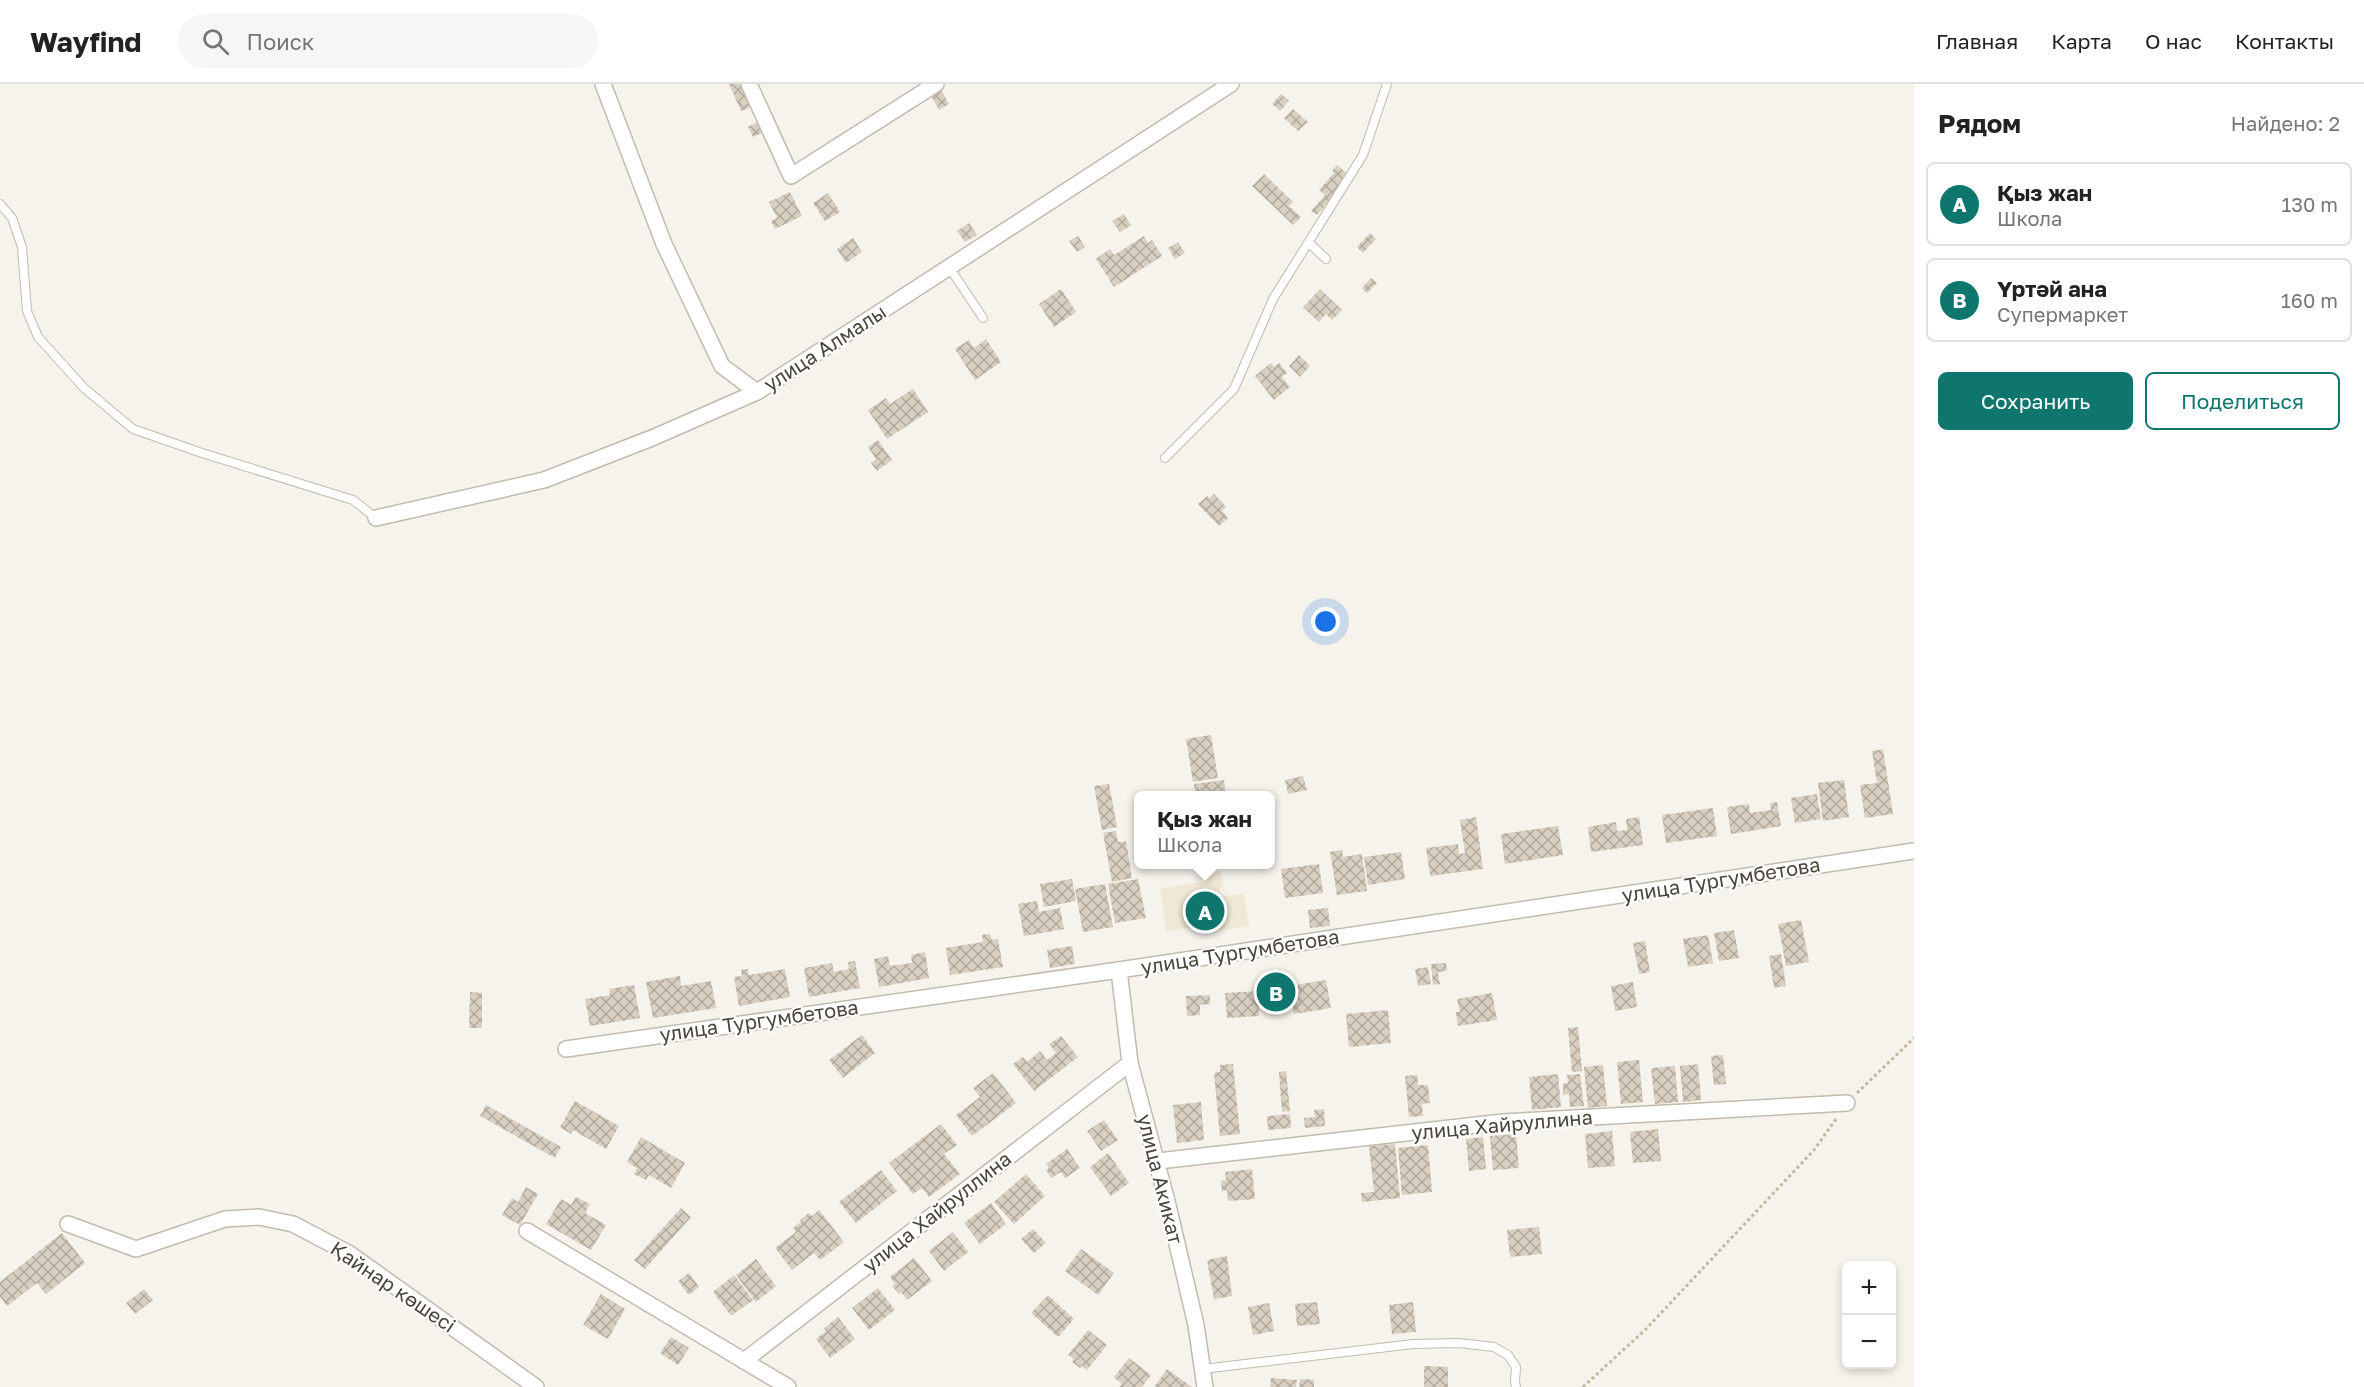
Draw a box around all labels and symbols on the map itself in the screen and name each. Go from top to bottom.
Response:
street label: улица Алмалы [759,299,890,396]
your location [1311,607,1340,636]
street label: улица Тургумбетова [1620,851,1822,907]
pin: A [1186,888,1224,934]
street label: улица Тургумбетова [1139,923,1341,979]
pin: B [1256,970,1296,1014]
street label: улица Тургумбетова [658,994,860,1046]
street label: улица Хайруллина [1410,1104,1594,1144]
street label: улица Акикат [1133,1111,1189,1246]
street label: улица Хайруллина [857,1146,1015,1277]
street label: Қайнар көшесі [326,1236,461,1337]

